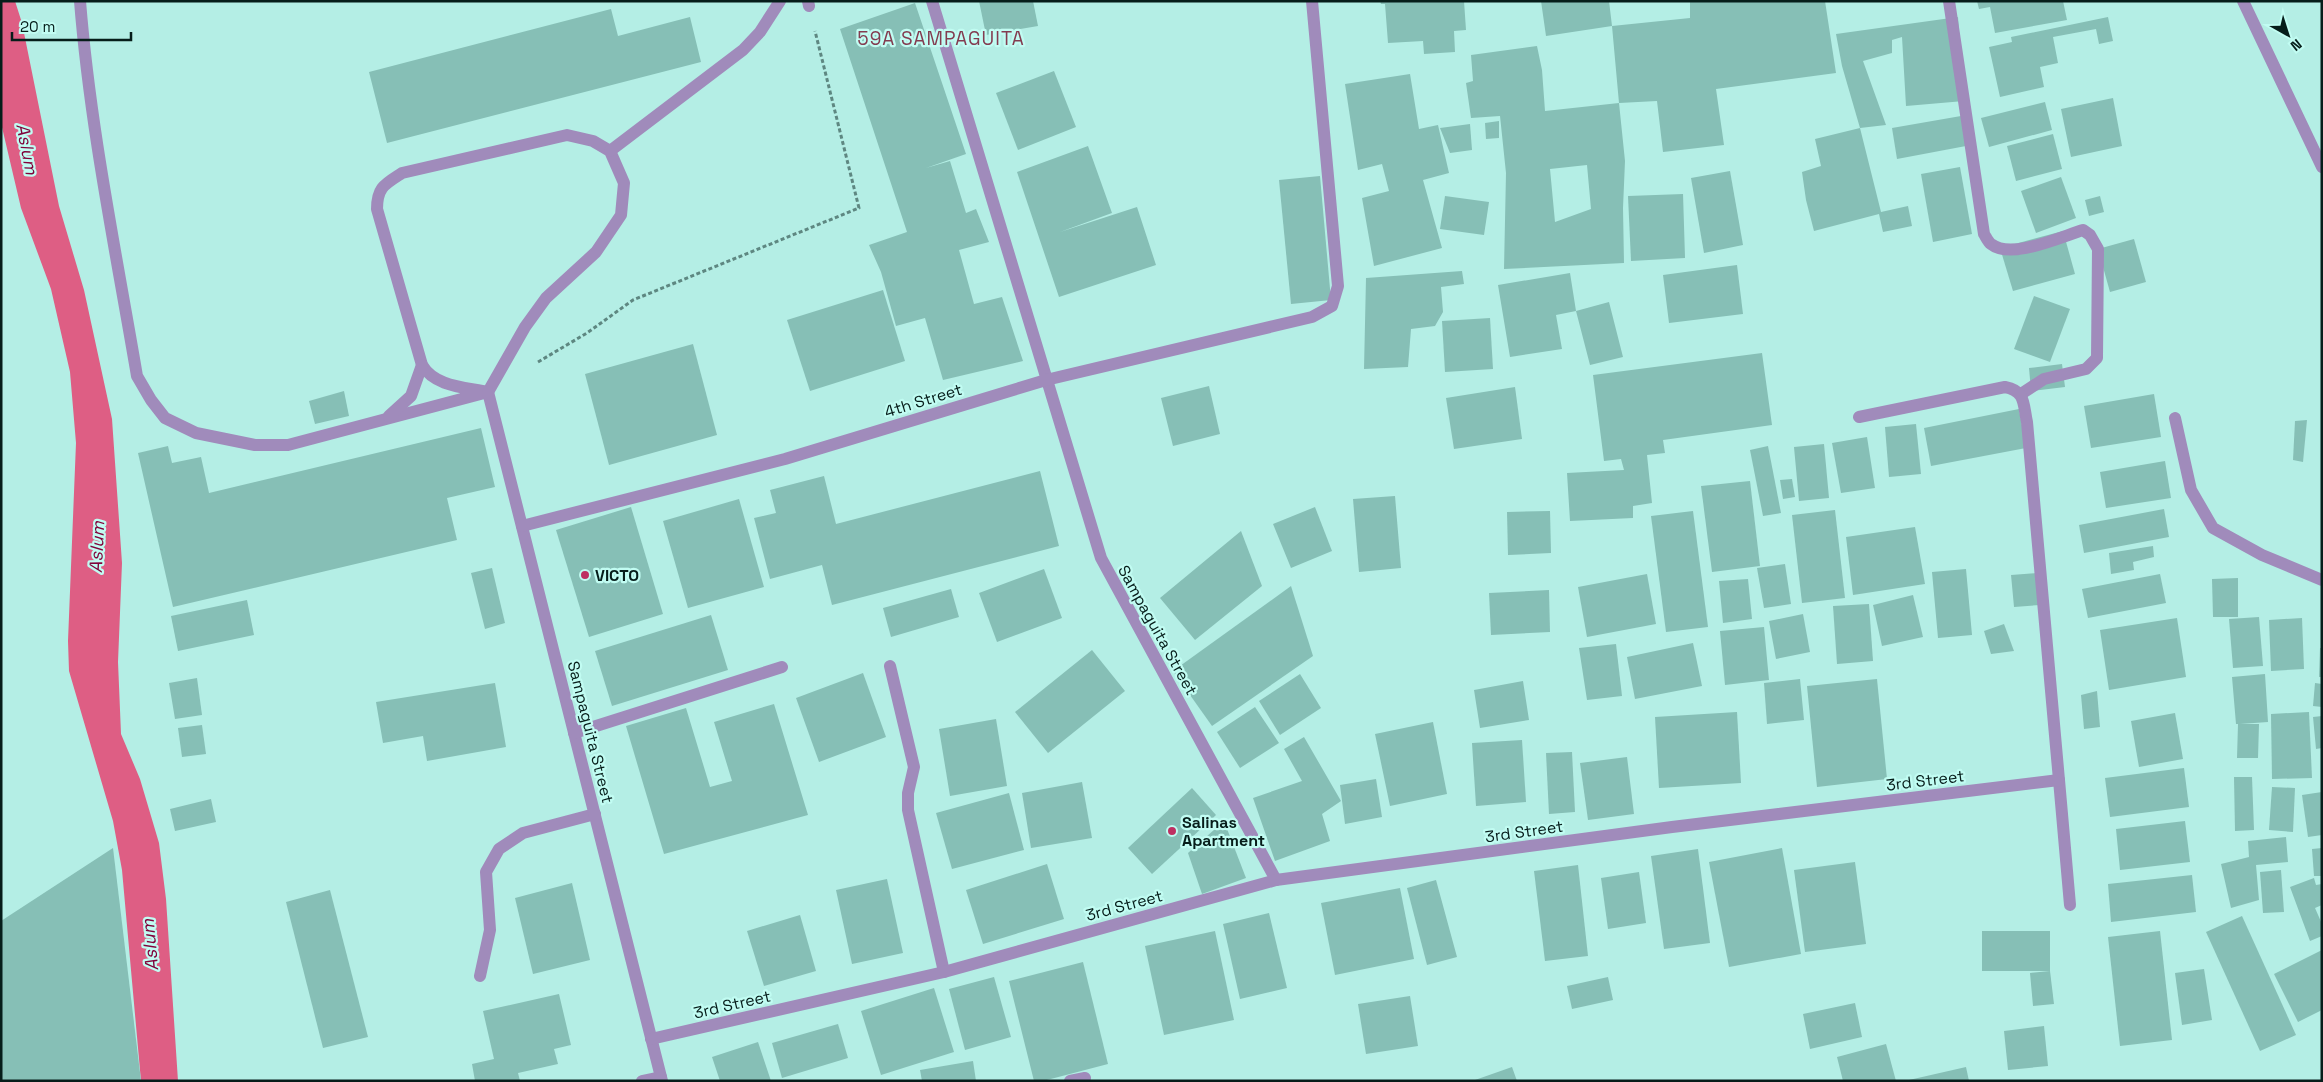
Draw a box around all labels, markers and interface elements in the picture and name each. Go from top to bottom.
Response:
scale bar [12,10,131,42]
north arrow [2263,10,2313,60]
text: 20 m [20,17,55,36]
district label: 59A SAMPAGUITA [857,26,1025,51]
text: N [2287,35,2305,55]
water label: Aslum [11,121,44,177]
street label: 4th Street [882,379,965,422]
water label: Aslum [84,520,109,573]
street label: Sampaguita Street [1113,561,1202,699]
place label: VICTO [595,565,639,586]
marker: VICTO [579,569,591,581]
street label: Sampaguita Street [563,659,618,805]
street label: 3rd Street [1885,765,1965,796]
place label: Salinas Apartment [1182,812,1265,851]
street label: 3rd Street [1484,816,1565,847]
marker: Salinas Apartment [1166,825,1178,837]
street label: 3rd Street [1083,885,1165,926]
water label: Aslum [136,918,163,972]
street label: 3rd Street [691,985,773,1024]

